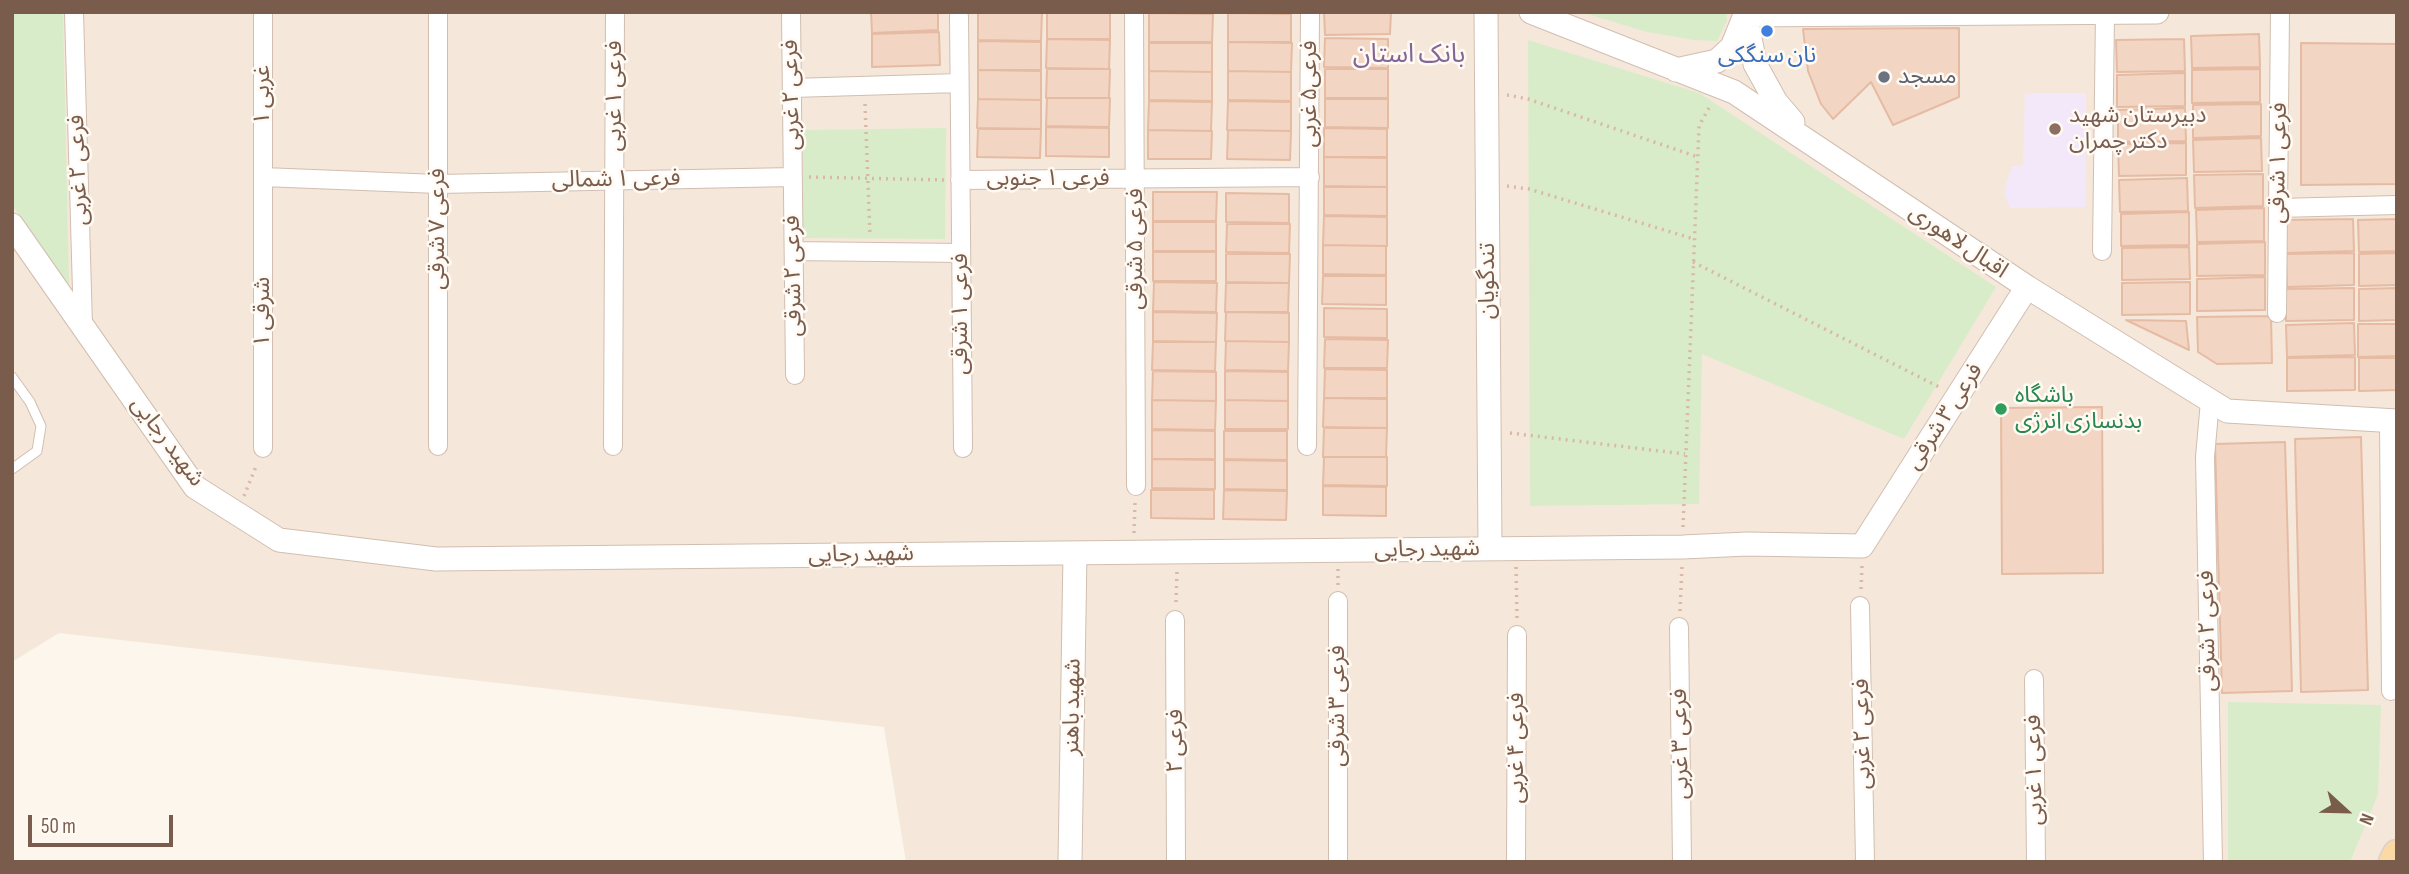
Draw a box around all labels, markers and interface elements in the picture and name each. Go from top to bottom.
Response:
marker: نان سنگکی [1759,23,1775,39]
street label: فرعی ۲ غربی [777,39,807,151]
district label: بانک استان [1353,39,1465,71]
street label: فرعی۵ غربی [1296,40,1324,148]
street label: فرعی ۱ غربی [601,41,629,151]
place label: نان سنگکی [1718,42,1816,70]
place label: مسجد [1898,63,1957,91]
street label: ۱ غربی [249,65,277,125]
marker: مسجد [1876,69,1892,85]
place label: دبیرستان شهید دکتر چمران [2069,102,2206,156]
street label: فرعی ۱ شرقی [2264,102,2294,224]
street label: فرعی ۲ غربی [63,114,95,226]
marker: دبیرستان شهید دکتر چمران [2047,121,2063,137]
street label: فرعی ۱ شمالی [551,165,681,195]
street label: فرعی ۱ جنوبی [986,165,1110,193]
street label: فرعی ۷ شرقی [424,168,452,290]
street label: فرعی ۵ شرقی [1122,188,1150,310]
street label: اقبال لاهوری [1903,199,2013,285]
street label: فرعی ۲ شرقی [779,215,809,337]
street label: تندگویان [1474,243,1502,319]
street label: فرعی ۱ شرقی [947,253,975,375]
street label: ۱ شرقی [249,277,277,347]
street label: فرعی ۳ شرقی [1900,359,1990,475]
place label: باشگاه بدنسازی انرژی [2015,382,2142,436]
street label: شهید رجایی [124,391,210,493]
marker: باشگاه بدنسازی انرژی [1993,401,2009,417]
street label: شهید رجایی [1374,535,1480,565]
street label: شهید رجایی [808,540,914,570]
street label: فرعی ۲ شرقی [2193,570,2223,692]
street label: فرعی ۳ شرقی [1324,645,1352,767]
street label: شهید باهنر [1058,658,1088,756]
street label: فرعی ۲ غربی [1848,678,1878,790]
street label: فرعی ۳ غربی [1666,688,1696,800]
street label: فرعی ۴ غربی [1503,693,1531,803]
street label: فرعی ۲ [1162,709,1190,773]
street label: فرعی ۱ غربی [2020,714,2050,826]
north arrow [2311,776,2381,846]
scale bar [32,800,177,844]
text: N [2353,810,2378,828]
text: 50 m [41,814,76,839]

